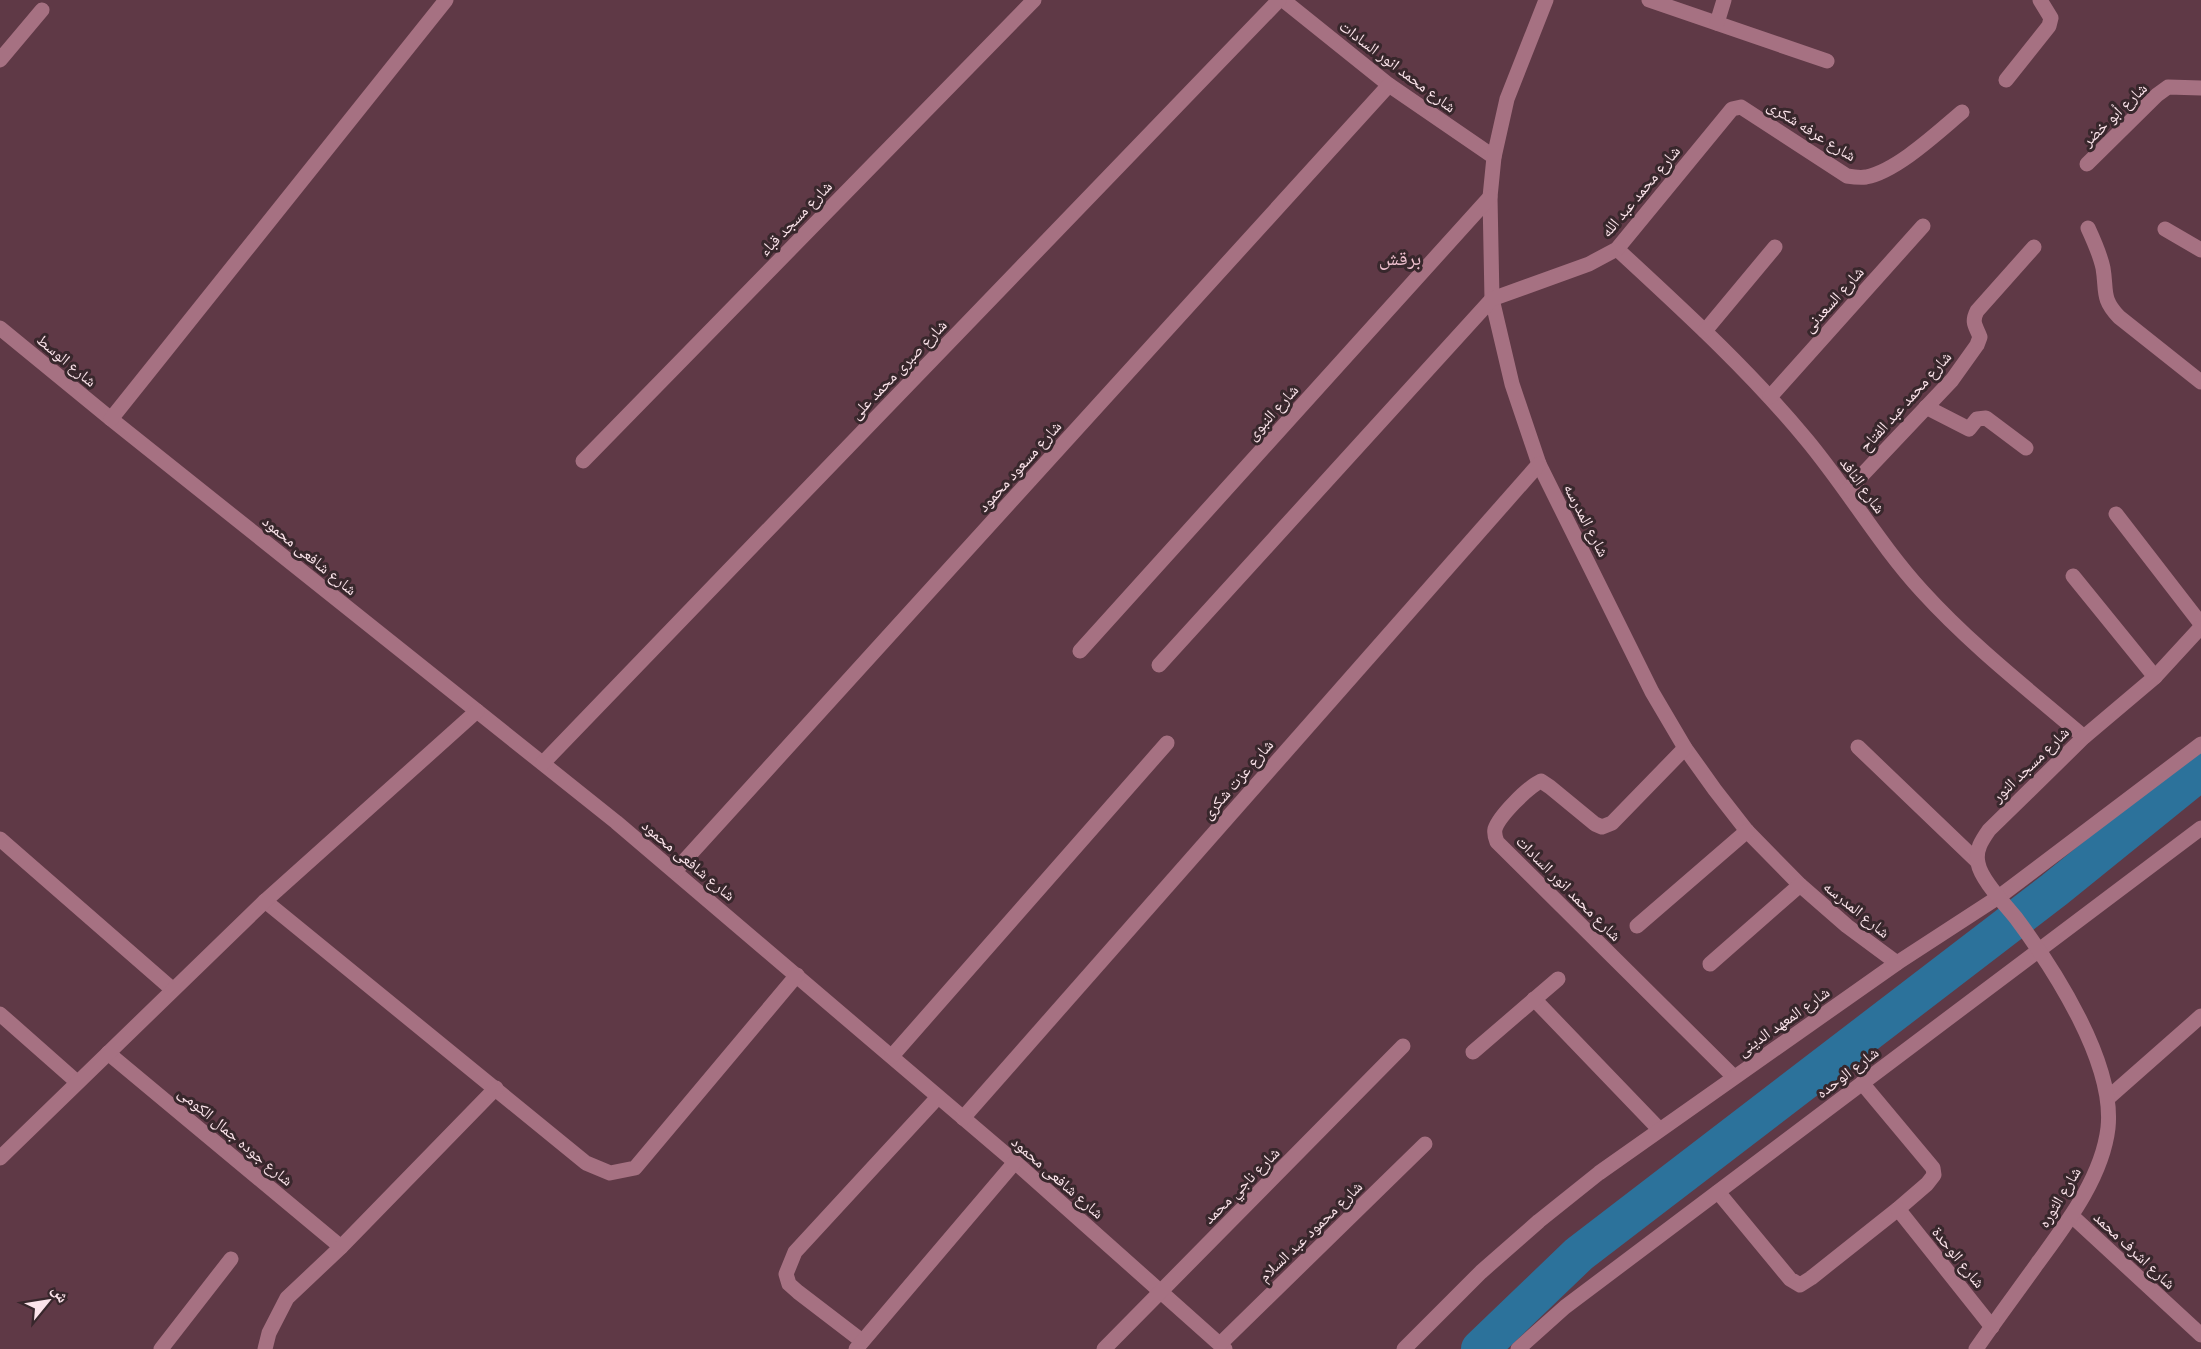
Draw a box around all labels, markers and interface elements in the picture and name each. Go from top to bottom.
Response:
street label: شارع محمد انور السادات [1335,16,1460,117]
street label: شارع أبو خضر [2076,78,2152,152]
street label: شارع عرفه شكرى [1763,95,1860,166]
street label: شارع محمد عبد الله [1596,141,1685,241]
street label: شارع مسجد قباء [754,176,837,261]
district label: برقش [1379,245,1421,270]
street label: شارع السعدنى [1798,262,1869,337]
street label: شارع صبرى محمد على [845,315,951,424]
street label: شارع الوسط [32,329,101,392]
street label: شارع محمد عبد الفتاح [1855,347,1956,456]
street label: شارع النبوى [1242,380,1303,445]
street label: شارع مسعود محمود [973,416,1066,516]
street label: شارع النافد [1835,453,1890,518]
street label: شارع المدرسه [1559,480,1614,561]
street label: شارع شافعى محمود [258,511,361,600]
street label: شارع مسجد النور [1986,722,2074,807]
street label: شارع عزت شكرى [1197,735,1278,824]
street label: شارع شافعى محمود [637,815,740,906]
street label: شارع محمد انور السادات [1511,831,1626,946]
street label: شارع المدرسه [1819,876,1894,943]
street label: شارع المعهد الدينى [1733,982,1834,1061]
street label: شارع الوحده [1812,1042,1883,1103]
street label: شارع جوده جمال الكومى [174,1082,298,1191]
street label: شارع شافعى محمود [1007,1131,1108,1223]
street label: شارع ناجي محمد [1199,1143,1286,1230]
street label: شارع الثوره [2033,1163,2086,1232]
street label: شارع محمود عبد السلام [1254,1176,1367,1286]
street label: شارع اشرف محمد [2089,1207,2180,1294]
street label: شارع الوحدة [1927,1222,1990,1292]
north arrow [18,1271,78,1331]
text: ش [48,1281,74,1306]

